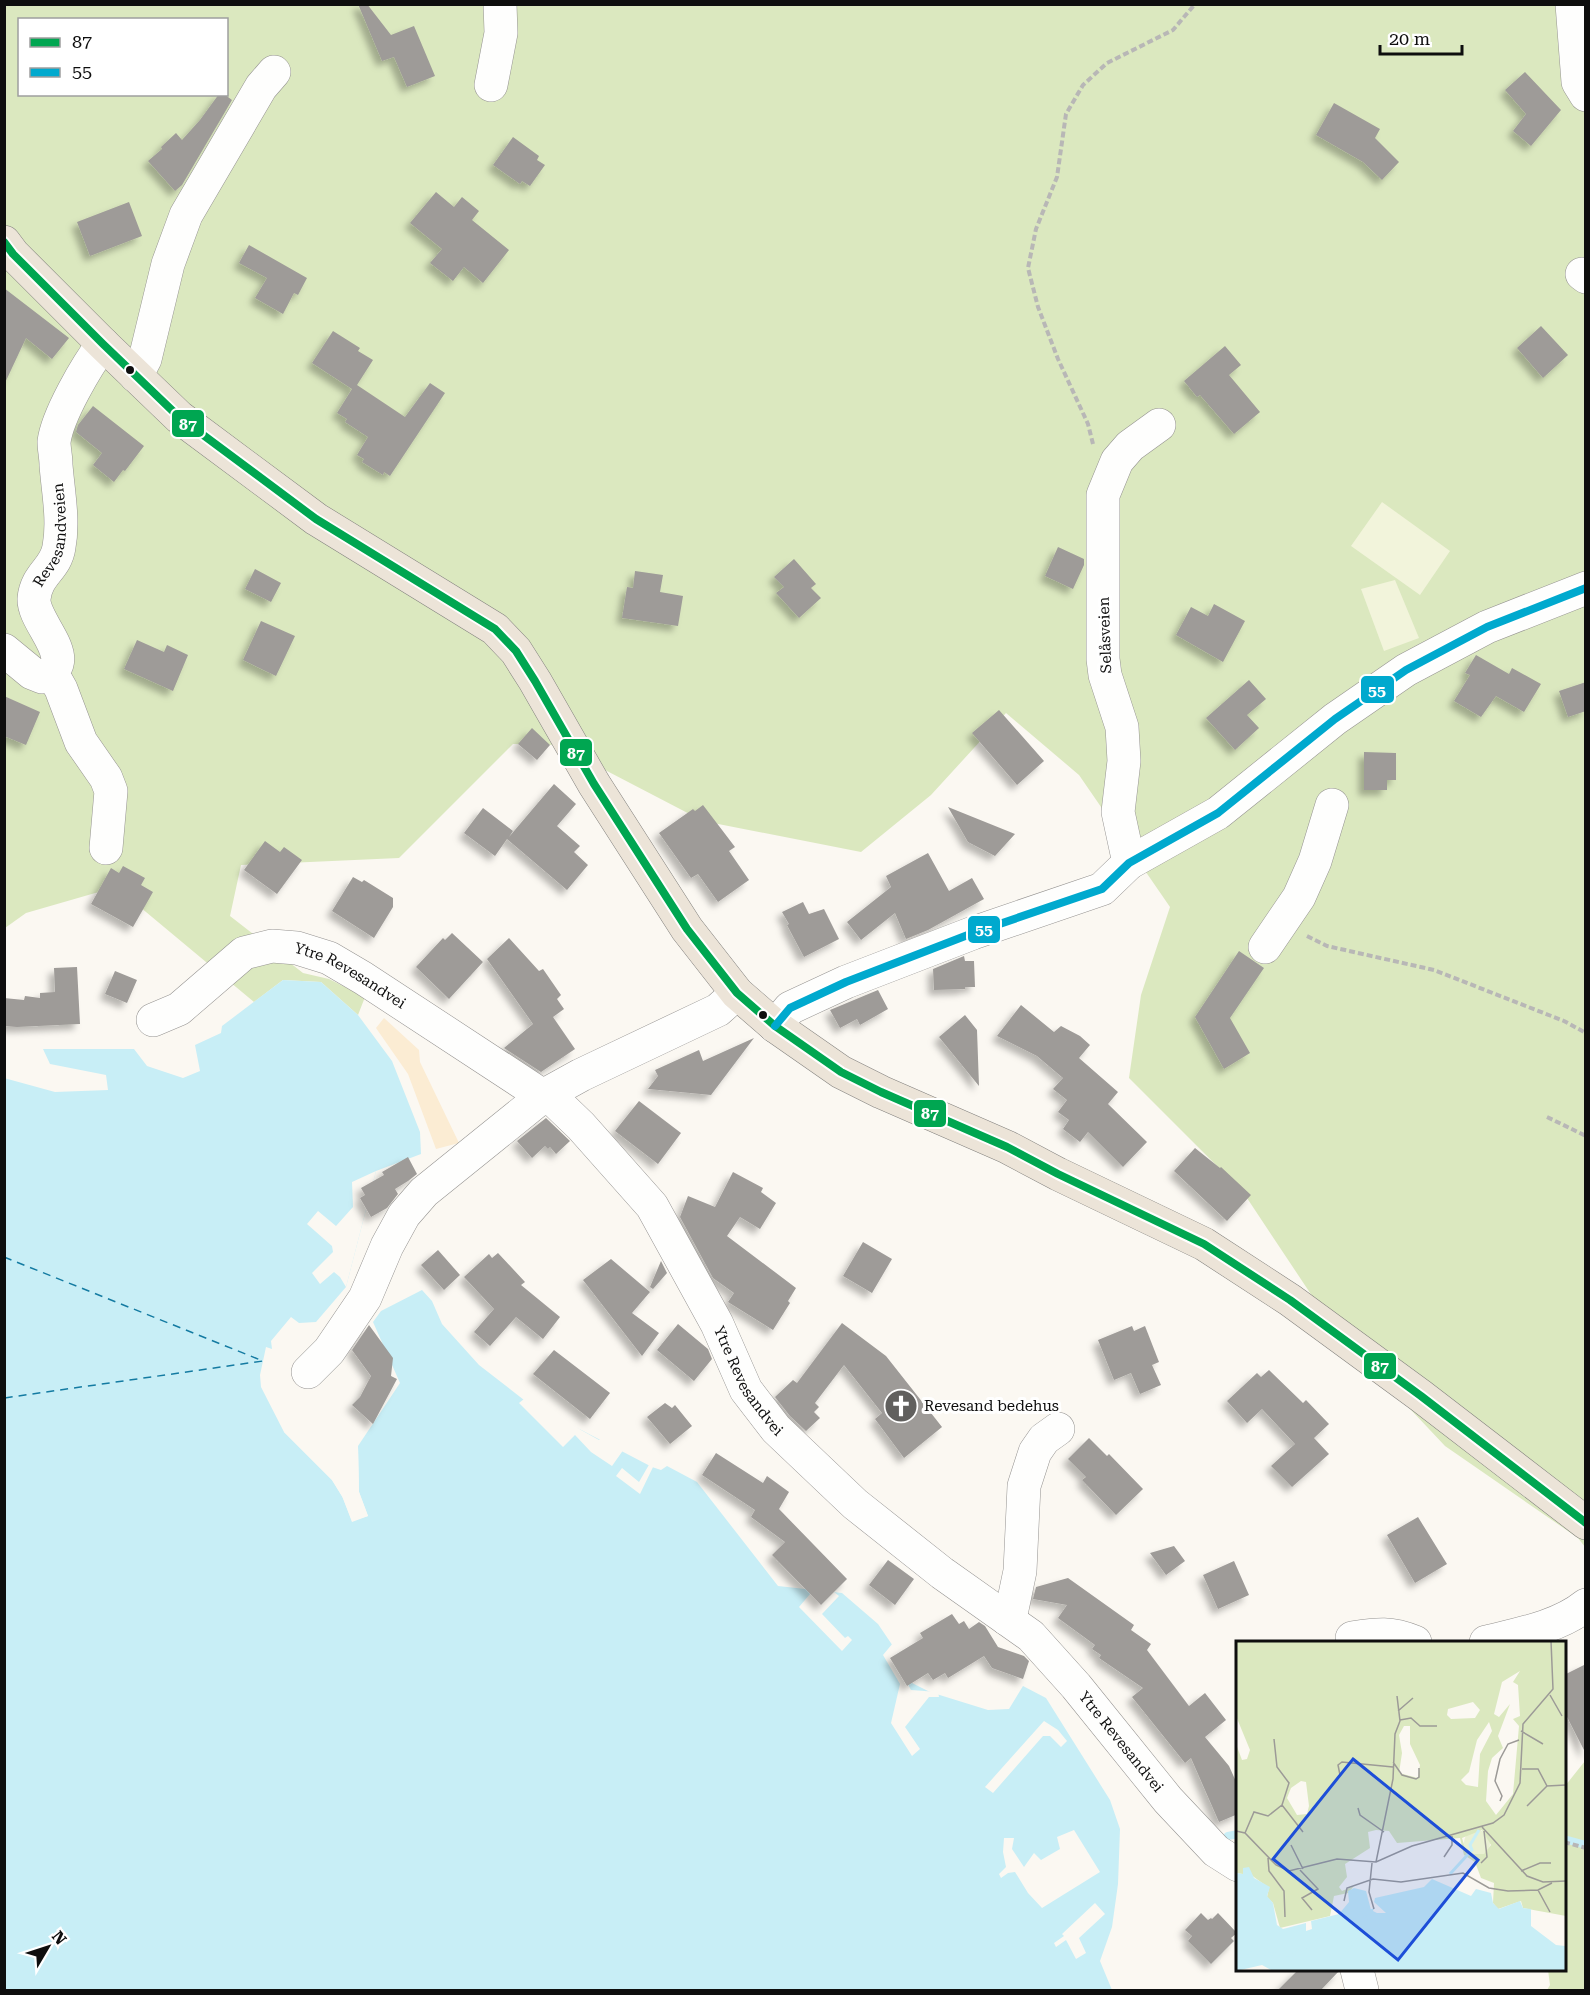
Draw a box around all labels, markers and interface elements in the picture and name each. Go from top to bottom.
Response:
legend [18,18,228,96]
scale bar [1380,18,1462,56]
text: 20 m [1389,28,1430,49]
text: 87 [72,31,92,52]
text: 55 [72,61,92,82]
unlabelled marker [124,364,136,376]
line badge: 87 [171,409,205,438]
text: 87 [179,415,197,434]
street label: Revesandveien [29,482,70,590]
street label: Selåsveien [1095,596,1115,674]
line badge: 55 [1360,675,1395,704]
text: 55 [1368,681,1386,700]
line badge: 87 [559,738,593,767]
text: 87 [567,744,585,763]
line badge: 55 [967,915,1001,944]
text: 55 [975,920,993,939]
street label: Ytre Revesandvei [292,939,409,1013]
unlabelled marker [757,1009,769,1021]
line badge: 87 [913,1099,947,1128]
text: 87 [921,1104,939,1123]
street label: Ytre Revesandvei [710,1323,787,1440]
line badge: 87 [1363,1352,1397,1380]
text: 87 [1371,1357,1389,1376]
church icon: Revesand bedehus [883,1388,919,1424]
place label: Revesand bedehus [924,1397,1059,1415]
inset map [1236,1641,1566,1971]
street label: Ytre Revesandvei [1075,1688,1167,1796]
north arrow [18,1917,78,1977]
text: N [48,1927,71,1949]

